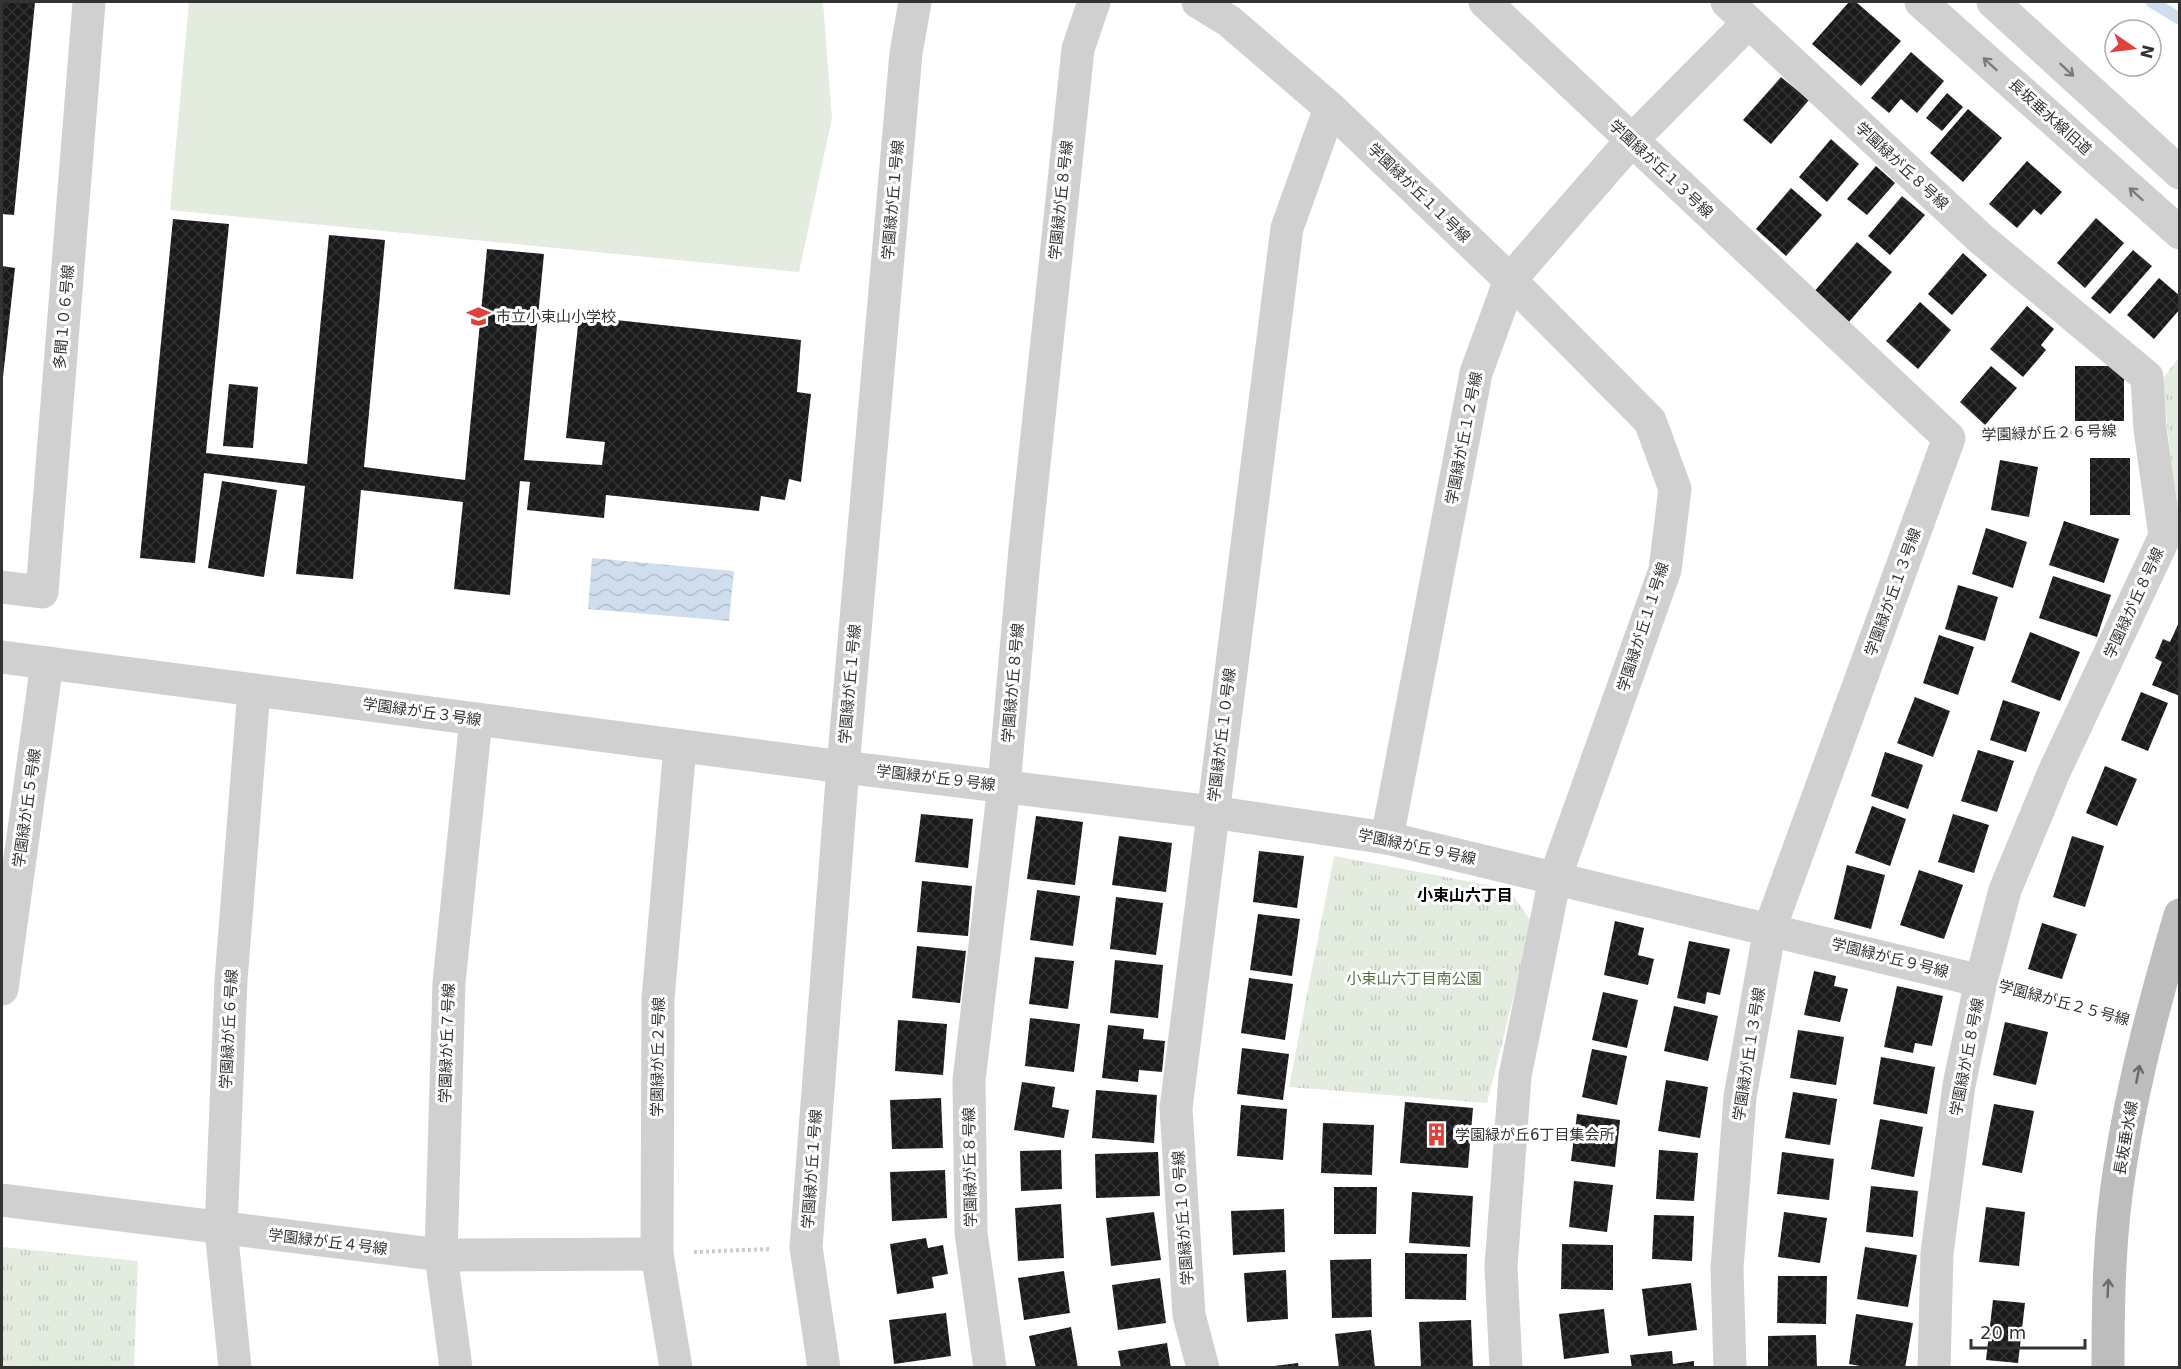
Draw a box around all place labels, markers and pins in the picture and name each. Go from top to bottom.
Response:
school or university icon: 市立小束山小学校 [465,304,491,330]
place label: 市立小束山小学校 [496,308,616,326]
building icon: 学園緑が丘6丁目集会所 [1424,1122,1450,1148]
place label: 学園緑が丘6丁目集会所 [1455,1126,1615,1144]

